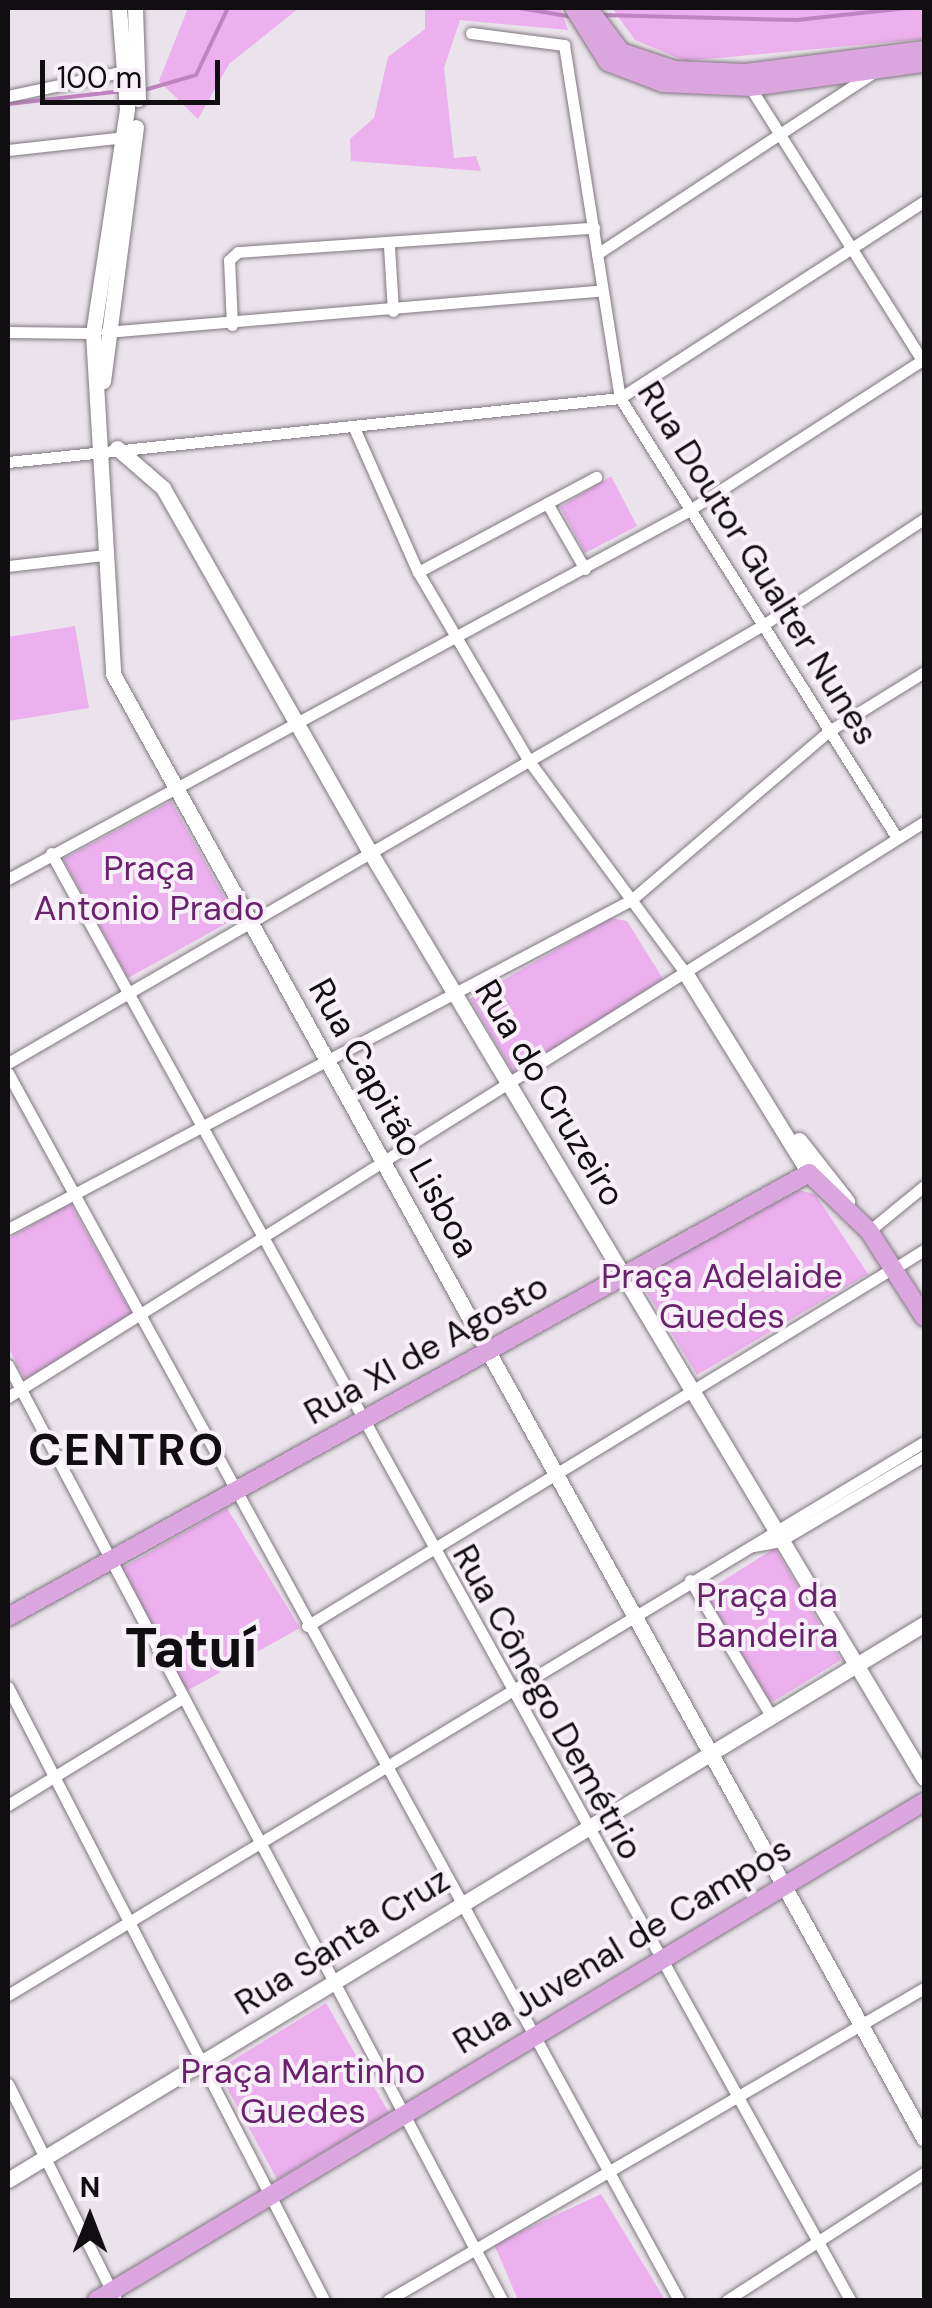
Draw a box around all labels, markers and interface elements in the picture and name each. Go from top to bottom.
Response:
scale bar [45,40,225,102]
text: 100 m [57,58,142,97]
street label: Rua Doutor Gualter Nunes [629,373,887,753]
park label: Praça Antonio Prado [34,847,264,929]
street label: Rua Capitão Lisboa [300,971,488,1265]
street label: Rua do Cruzeiro [466,972,634,1214]
park label: Praça Adelaide Guedes [601,1255,843,1337]
street label: Rua XI de Agosto [297,1265,555,1433]
district label: CENTRO [28,1423,226,1477]
street label: Rua Cônego Demétrio [444,1537,652,1867]
park label: Praça da Bandeira [696,1574,838,1656]
district label: Tatuí [125,1616,257,1682]
street label: Rua Juvenal de Campos [445,1827,799,2063]
street label: Rua Santa Cruz [227,1858,457,2024]
park label: Praça Martinho Guedes [180,2050,426,2132]
north arrow [40,2168,140,2268]
text: N [80,2169,100,2206]

